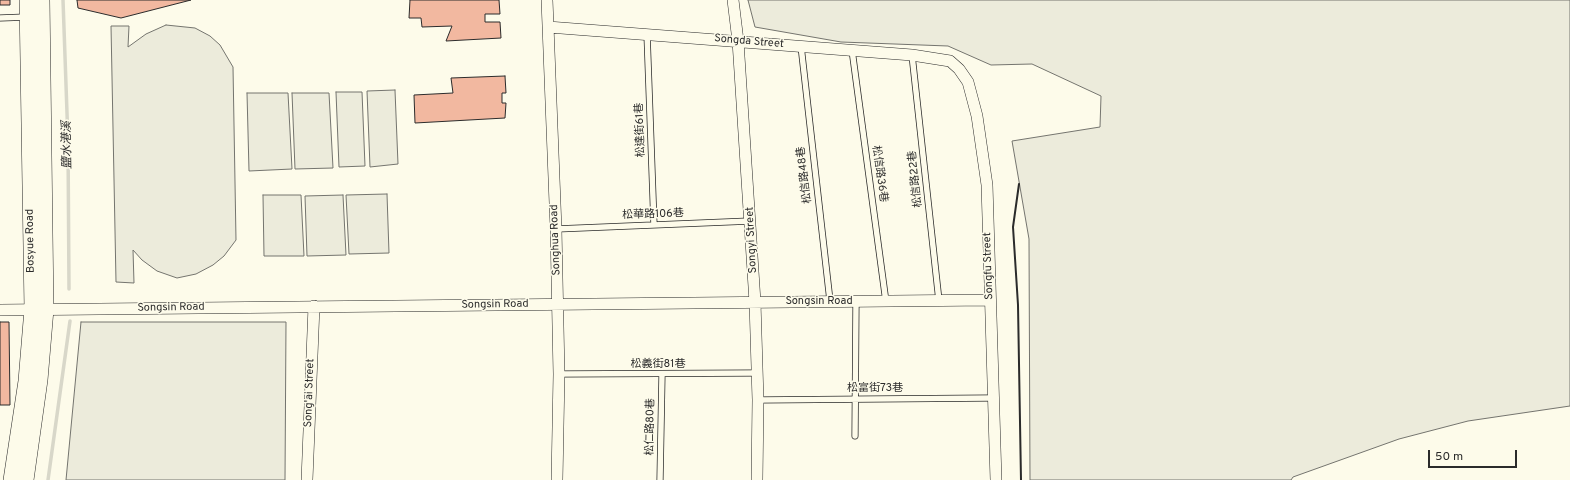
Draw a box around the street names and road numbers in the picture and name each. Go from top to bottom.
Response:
street label: Songda Street [714,32,784,52]
street label: 松達街61巷 [633,102,649,158]
street label: 松信路36巷 [868,145,890,203]
street label: 松信路48巷 [795,146,815,204]
street label: 松信路22巷 [906,150,926,208]
street label: Songhua Road [548,204,564,276]
street label: Songyi Street [744,206,760,274]
street label: 松華路106巷 [622,207,684,223]
street label: Bosyue Road [24,209,38,273]
street label: Songfu Street [981,232,997,300]
street label: Songsin Road [785,295,853,309]
street label: Songsin Road [461,298,529,312]
street label: Songsin Road [137,301,205,315]
street label: Song'ai Street [302,358,318,428]
street label: 松義街81巷 [631,358,685,372]
street label: 松富街73巷 [847,382,903,396]
street label: 松仁路80巷 [644,398,658,456]

